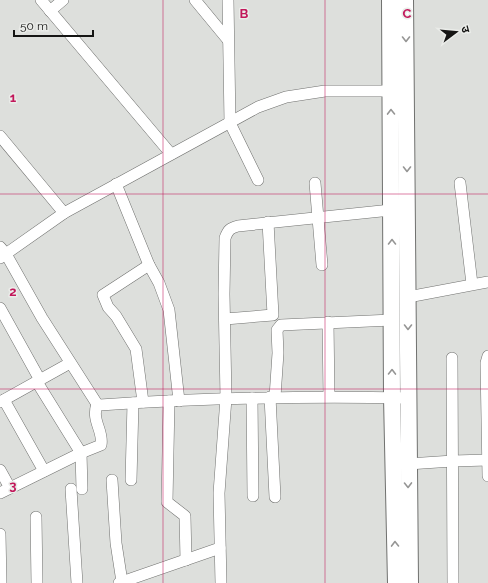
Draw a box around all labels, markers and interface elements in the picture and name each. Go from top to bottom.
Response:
text: B [240,6,249,21]
text: C [403,6,412,21]
scale bar [14,12,93,38]
north arrow [436,12,476,52]
text: 50 m [20,19,48,33]
text: उ [458,24,472,35]
one-way arrow [402,36,410,42]
text: 1 [10,90,17,105]
one-way arrow [387,109,395,115]
one-way arrow [402,166,411,172]
one-way arrow [388,239,396,245]
text: 2 [9,284,17,299]
one-way arrow [404,324,412,330]
one-way arrow [388,369,397,375]
text: 3 [9,478,17,493]
one-way arrow [404,482,412,488]
one-way arrow [391,541,399,547]

